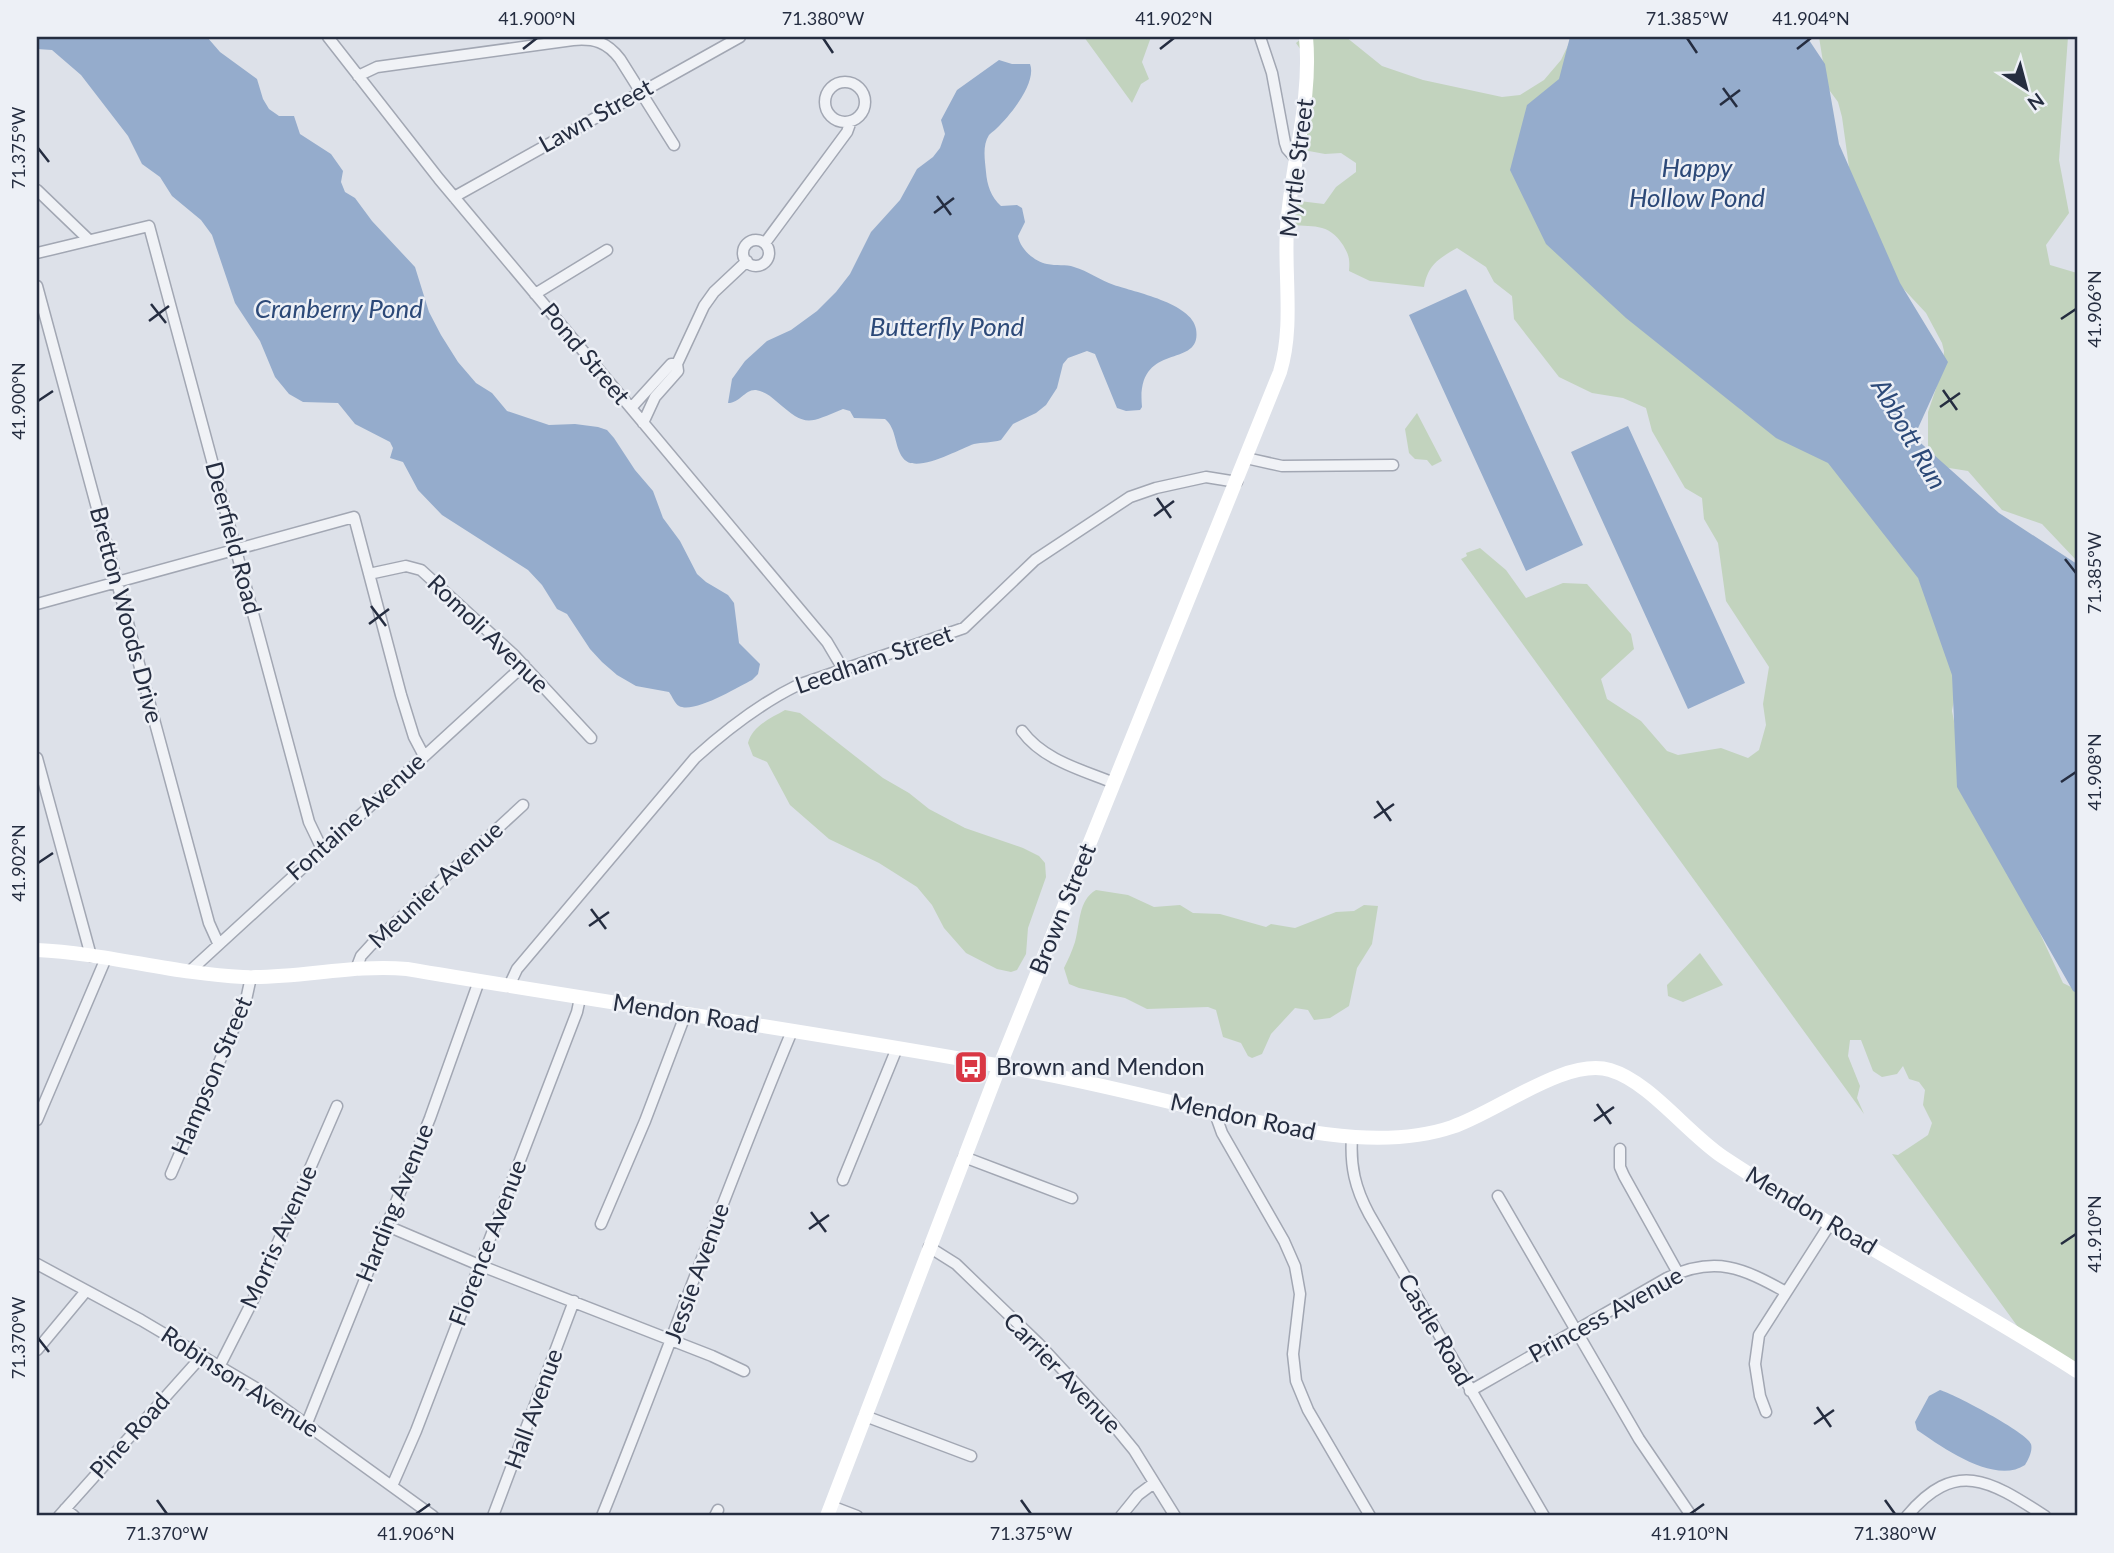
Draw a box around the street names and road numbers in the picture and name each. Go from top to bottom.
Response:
street label: Lawn Street [533,71,658,158]
street label: Myrtle Street [1273,96,1318,239]
street label: Pond Street [535,296,637,410]
street label: Deerfield Road [200,458,269,617]
street label: Bretton Woods Drive [85,503,170,726]
street label: Romoli Avenue [422,568,556,698]
street label: Leedham Street [791,618,956,699]
street label: Fontaine Avenue [280,746,430,886]
street label: Meunier Avenue [362,814,508,953]
street label: Brown Street [1022,838,1101,978]
street label: Mendon Road [611,987,761,1038]
street label: Hampson Street [164,991,257,1159]
street label: Mendon Road [1168,1086,1319,1145]
street label: Harding Avenue [349,1119,439,1286]
street label: Florence Avenue [442,1155,532,1330]
street label: Mendon Road [1741,1159,1883,1260]
street label: Morris Avenue [233,1160,322,1313]
street label: Jessie Avenue [657,1199,734,1346]
street label: Princess Avenue [1523,1259,1687,1368]
street label: Castle Road [1393,1268,1480,1390]
street label: Carrier Avenue [998,1305,1128,1438]
street label: Robinson Avenue [156,1319,325,1443]
street label: Hall Avenue [497,1344,568,1473]
street label: Pine Road [83,1386,175,1484]

